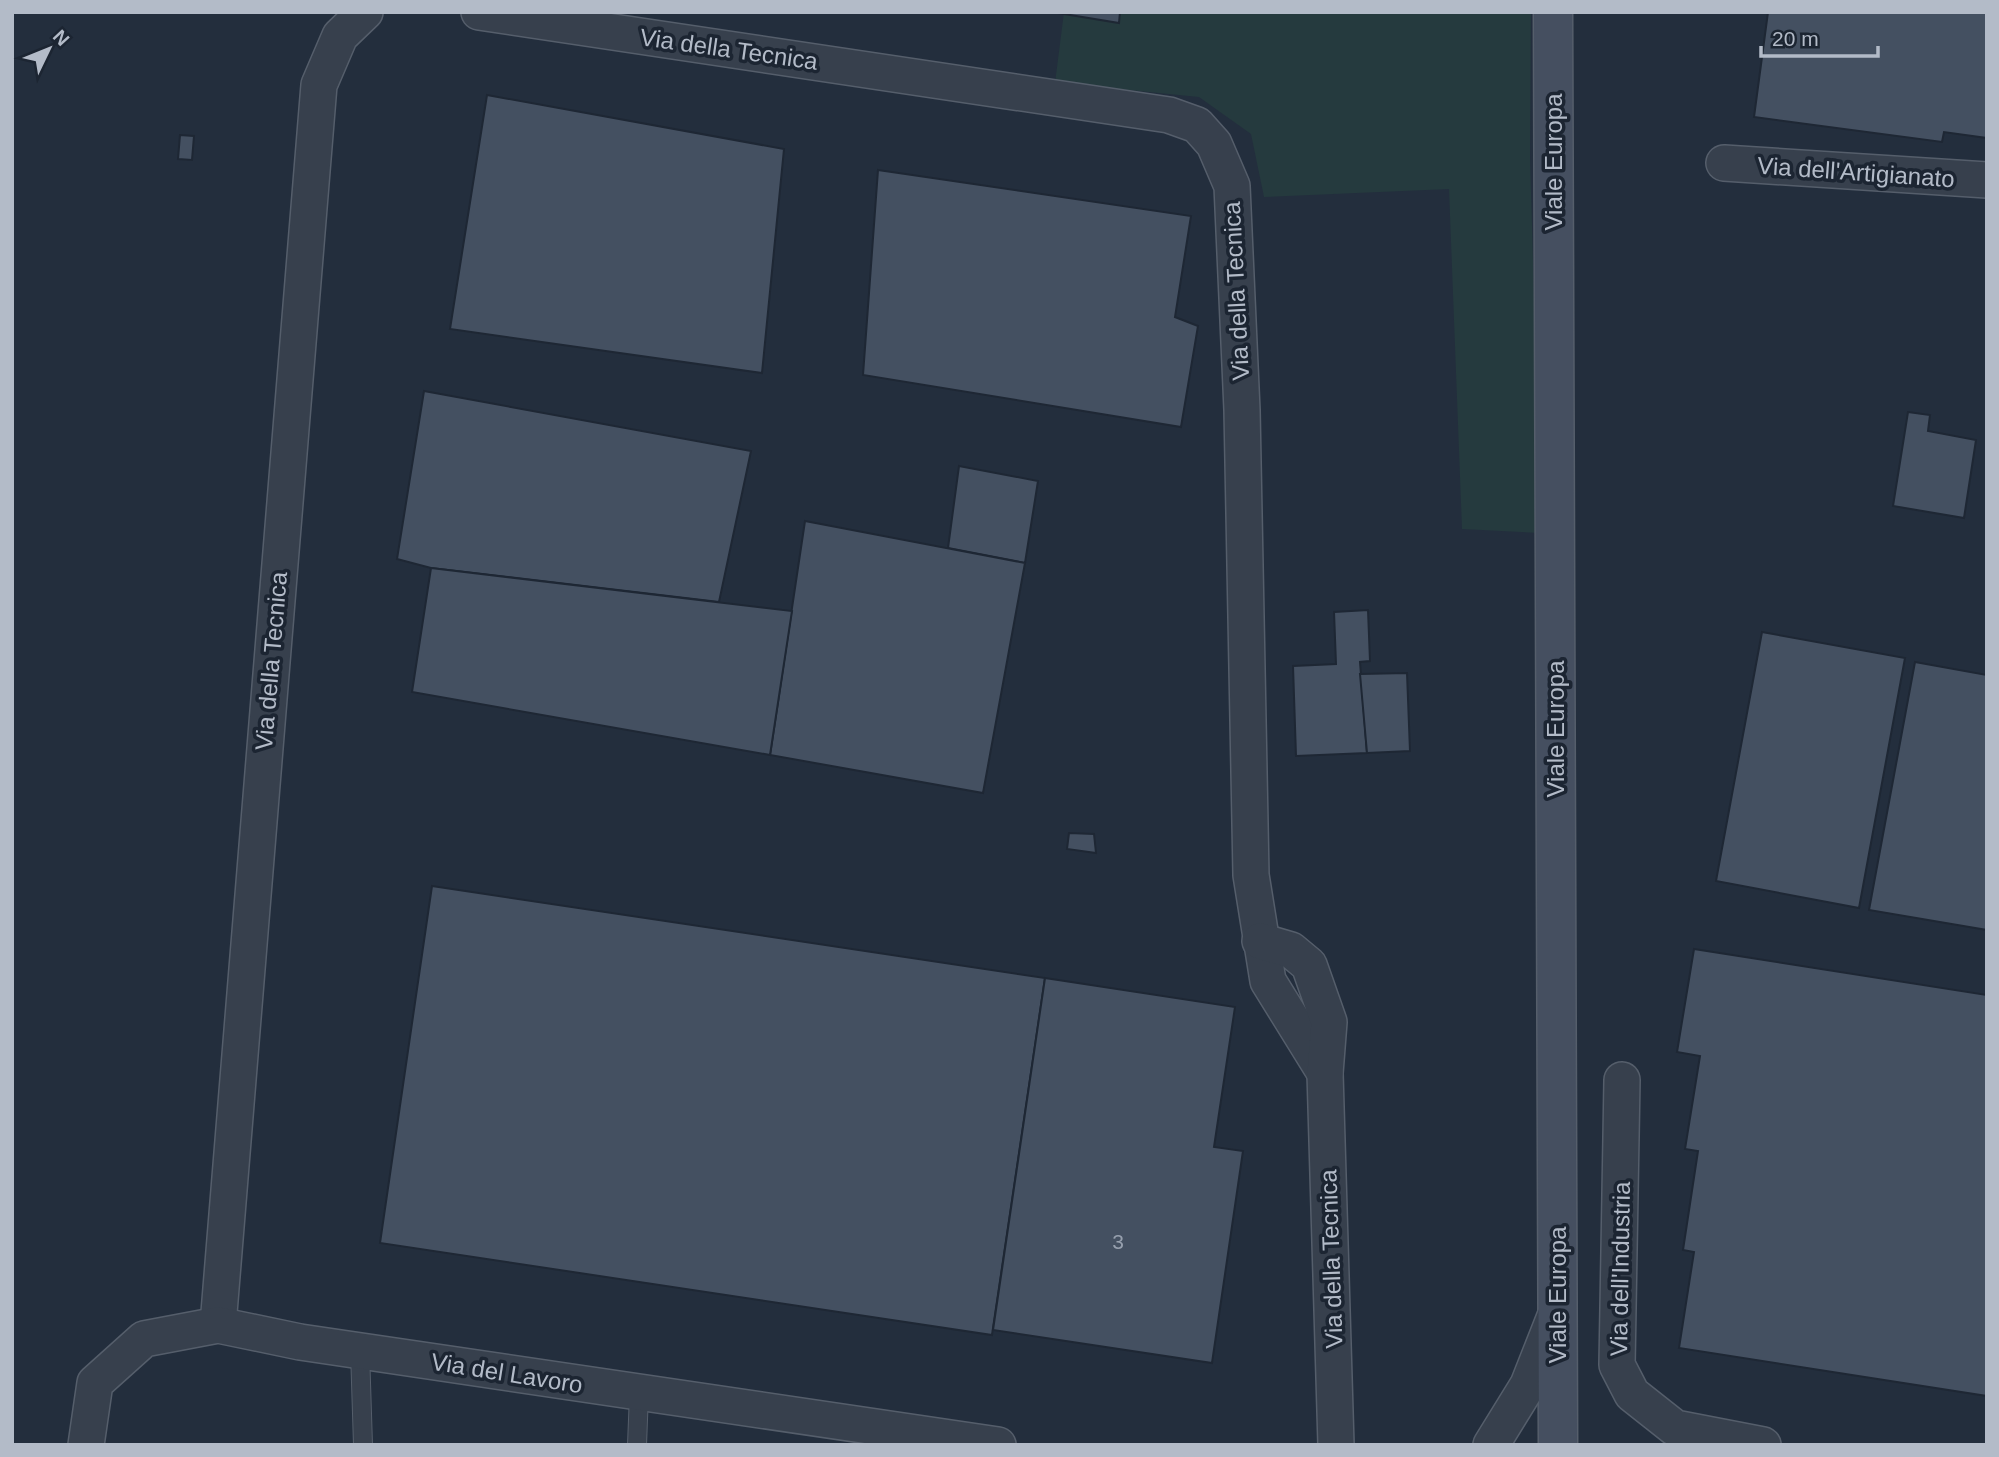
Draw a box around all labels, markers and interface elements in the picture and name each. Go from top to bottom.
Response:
north arrow [14,14,84,84]
scale bar [1761,14,1878,58]
street label: Via della Tecnica [638,23,820,75]
text: N [49,26,73,50]
text: 20 m [1772,27,1819,50]
street label: Viale Europa [1540,93,1567,231]
street label: Via dell'Artigianato [1756,152,1956,192]
street label: Via della Tecnica [1218,200,1254,381]
street label: Via della Tecnica [250,570,292,751]
street label: Viale Europa [1542,660,1569,798]
street label: Via della Tecnica [1314,1168,1348,1349]
street label: Via dell'Industria [1605,1181,1635,1357]
street label: Viale Europa [1544,1226,1571,1364]
house number: 3 [1112,1230,1124,1253]
street label: Via del Lavoro [429,1348,585,1398]

